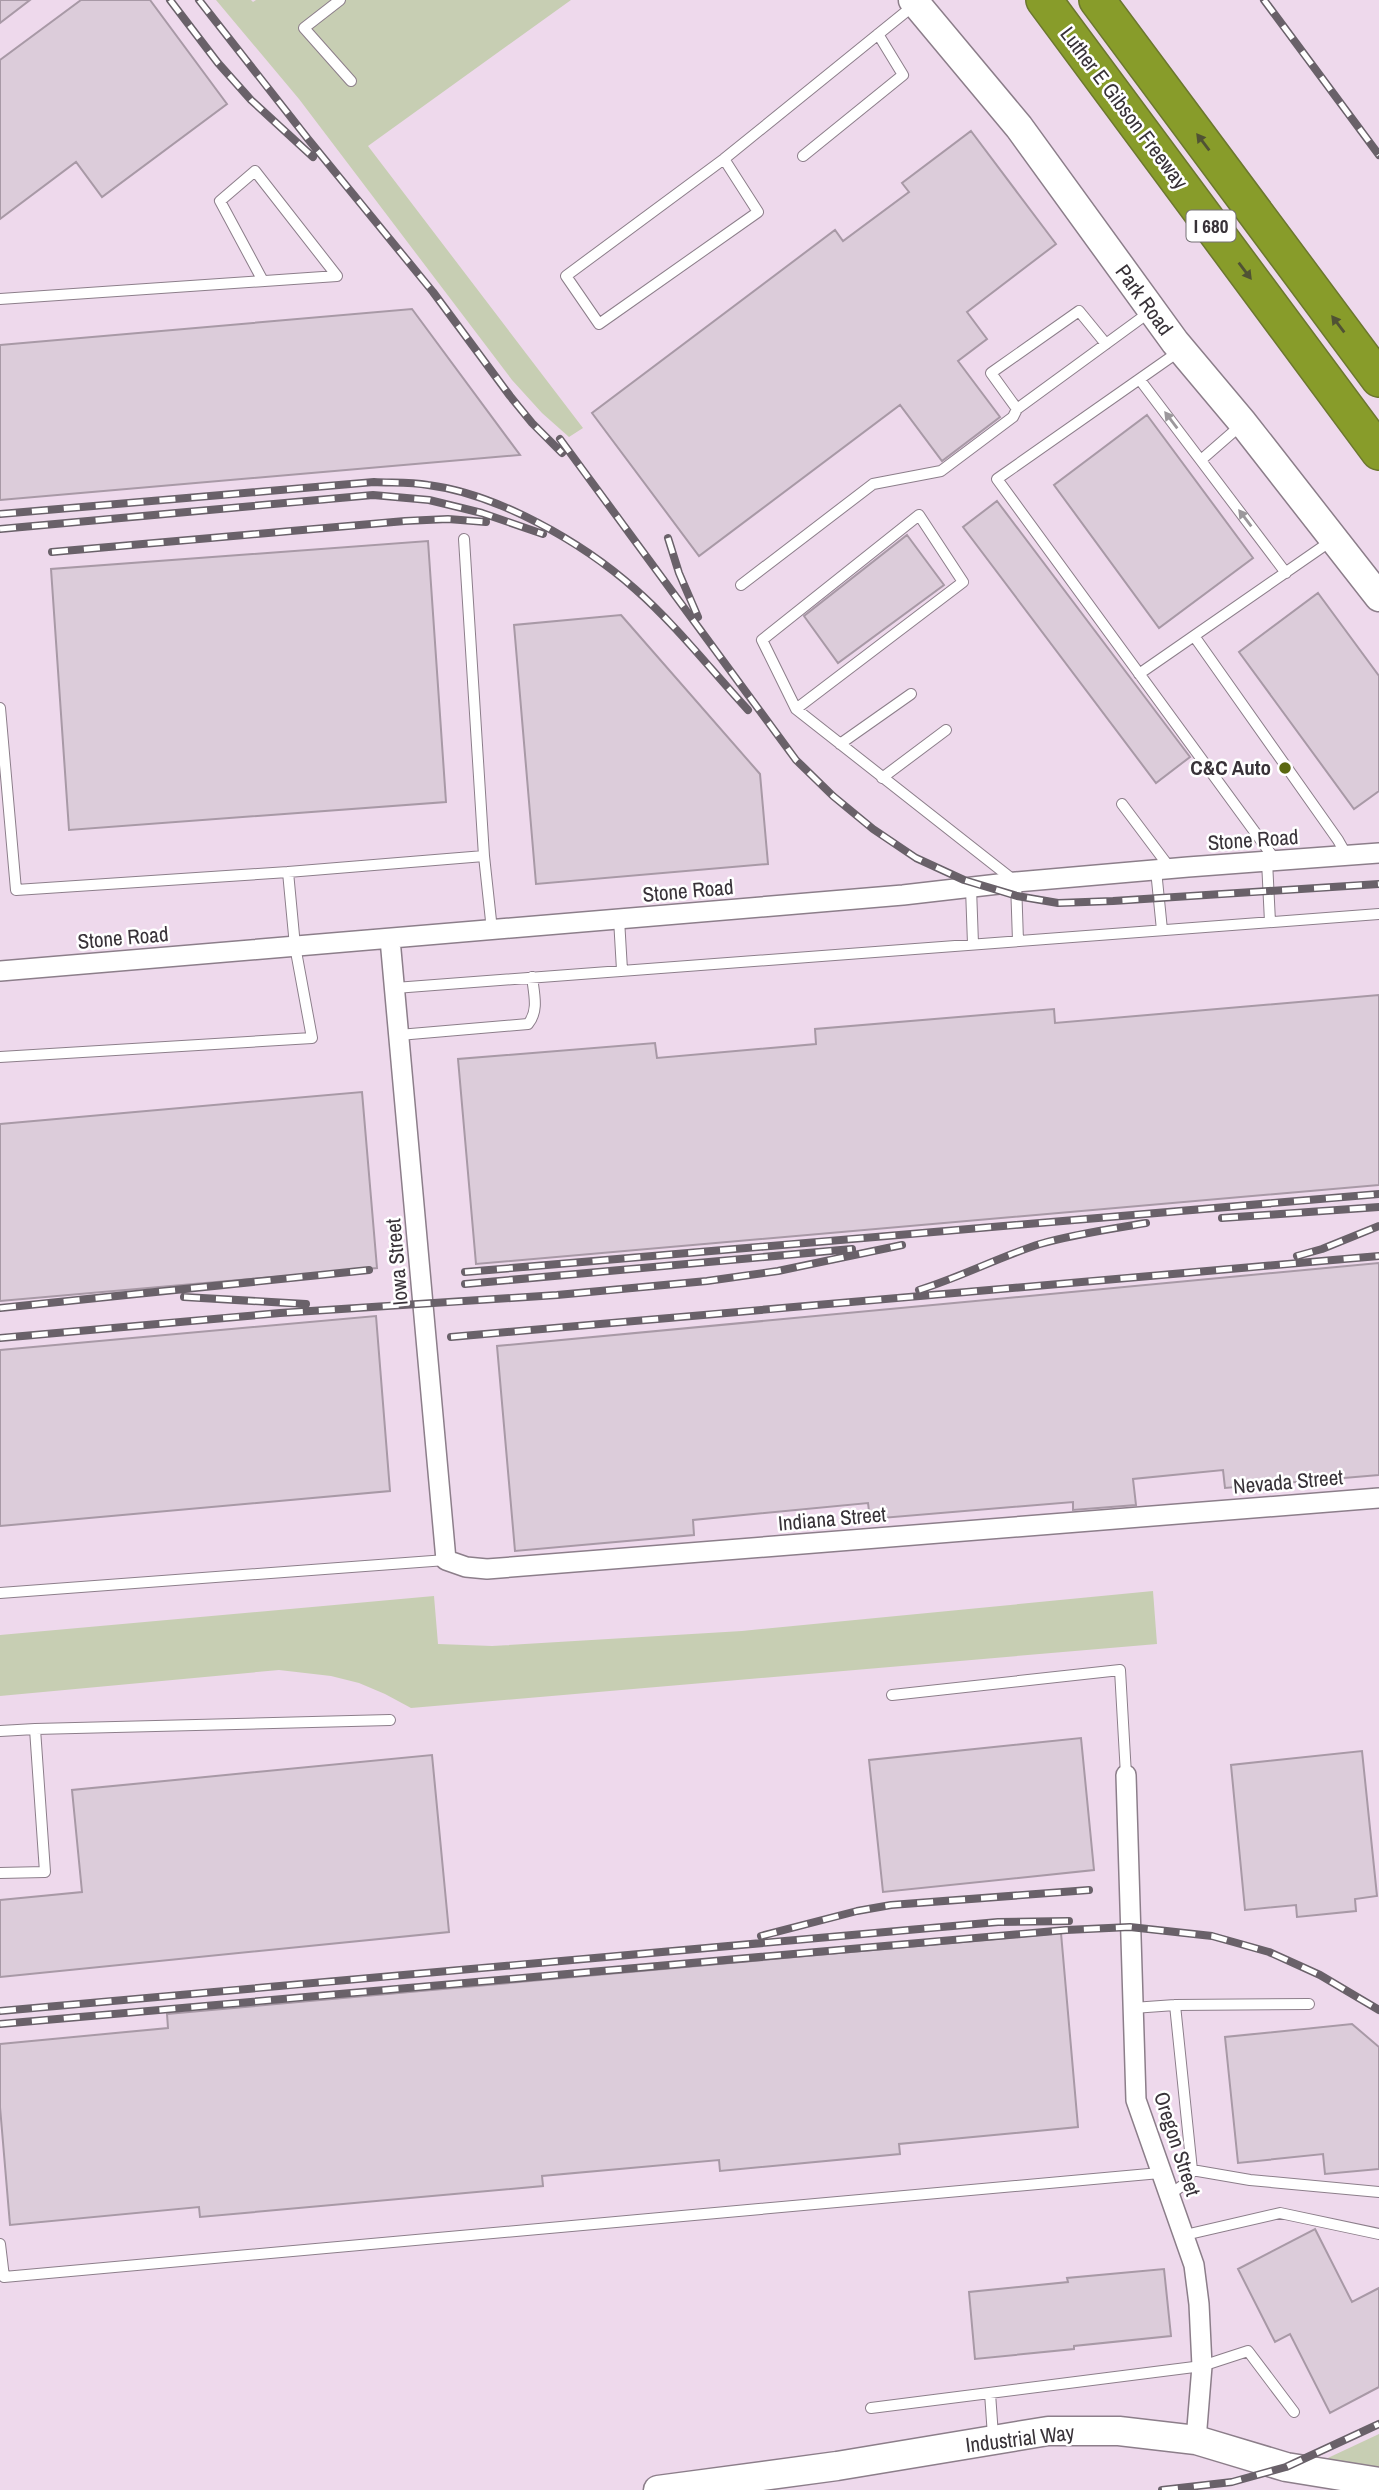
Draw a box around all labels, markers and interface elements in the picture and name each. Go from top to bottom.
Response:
street label: Luther E Gibson Freeway [1054,21,1195,195]
one-way arrow [1196,133,1210,151]
road number: I 680 [1186,210,1236,242]
street label: Park Road [1109,258,1180,341]
one-way arrow [1238,262,1252,281]
one-way arrow [1331,316,1346,334]
one-way arrow [1164,411,1178,429]
one-way arrow [1238,509,1252,527]
place label: C&C Auto [1190,753,1271,782]
marker: C&C Auto [1277,760,1293,776]
street label: Stone Road [1207,822,1299,857]
street label: Stone Road [641,872,735,909]
street label: Stone Road [76,919,170,956]
street label: Iowa Street [378,1217,415,1307]
street label: Nevada Street [1232,1462,1344,1501]
street label: Indiana Street [777,1499,887,1538]
street label: Oregon Street [1147,2088,1208,2200]
street label: Industrial Way [964,2417,1076,2460]

